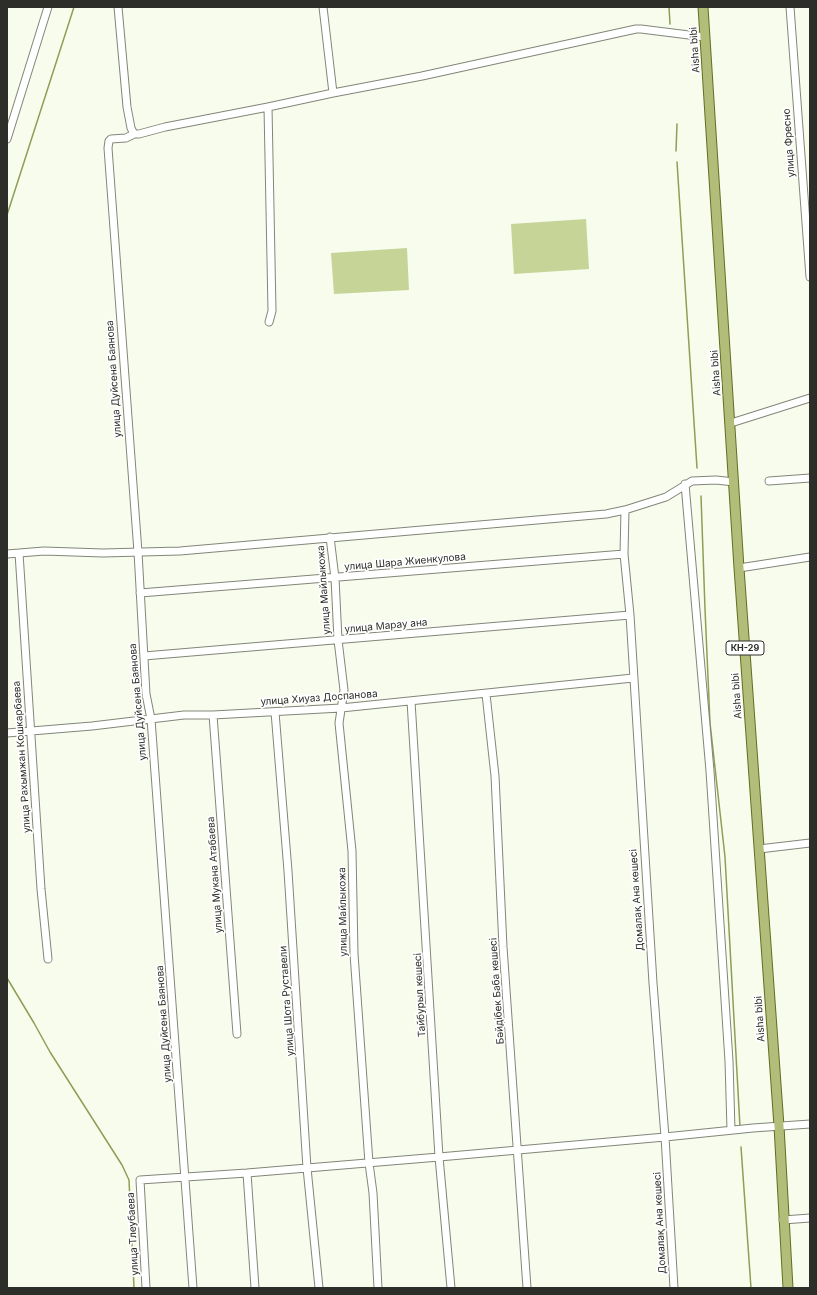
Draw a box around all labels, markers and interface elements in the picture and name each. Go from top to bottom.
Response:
street label: Aisha bibi [687,27,703,73]
street label: улица Фресно [781,108,797,178]
street label: улица Дуйсена Баянова [104,320,124,438]
street label: Aisha bibi [708,350,724,396]
street label: улица Майлыкожа [315,545,333,635]
street label: улица Шара Жиенкулова [344,551,466,573]
street label: улица Марау ана [344,616,428,636]
road number: КН-29 [726,641,764,655]
street label: улица Дуйсена Баянова [127,643,149,761]
street label: Aisha bibi [729,673,745,719]
street label: улица Рахымжан Кошкарбаева [11,681,33,833]
street label: улица Хиуаз Доспанова [260,688,378,708]
street label: улица Мукана Атабаева [205,816,225,934]
street label: Домалақ Ана көшесі [627,849,647,951]
street label: улица Майлыкожа [336,867,350,957]
street label: Бәйдібек Баба көшесі [487,937,507,1045]
street label: улица Шота Руставели [277,945,297,1057]
street label: Тайбурыл көшесі [412,953,428,1037]
street label: улица Дуйсена Баянова [154,965,174,1083]
street label: Aisha bibi [752,996,768,1042]
street label: Домалақ Ана көшесі [651,1172,669,1274]
street label: улица Тлеубаева [125,1192,141,1276]

